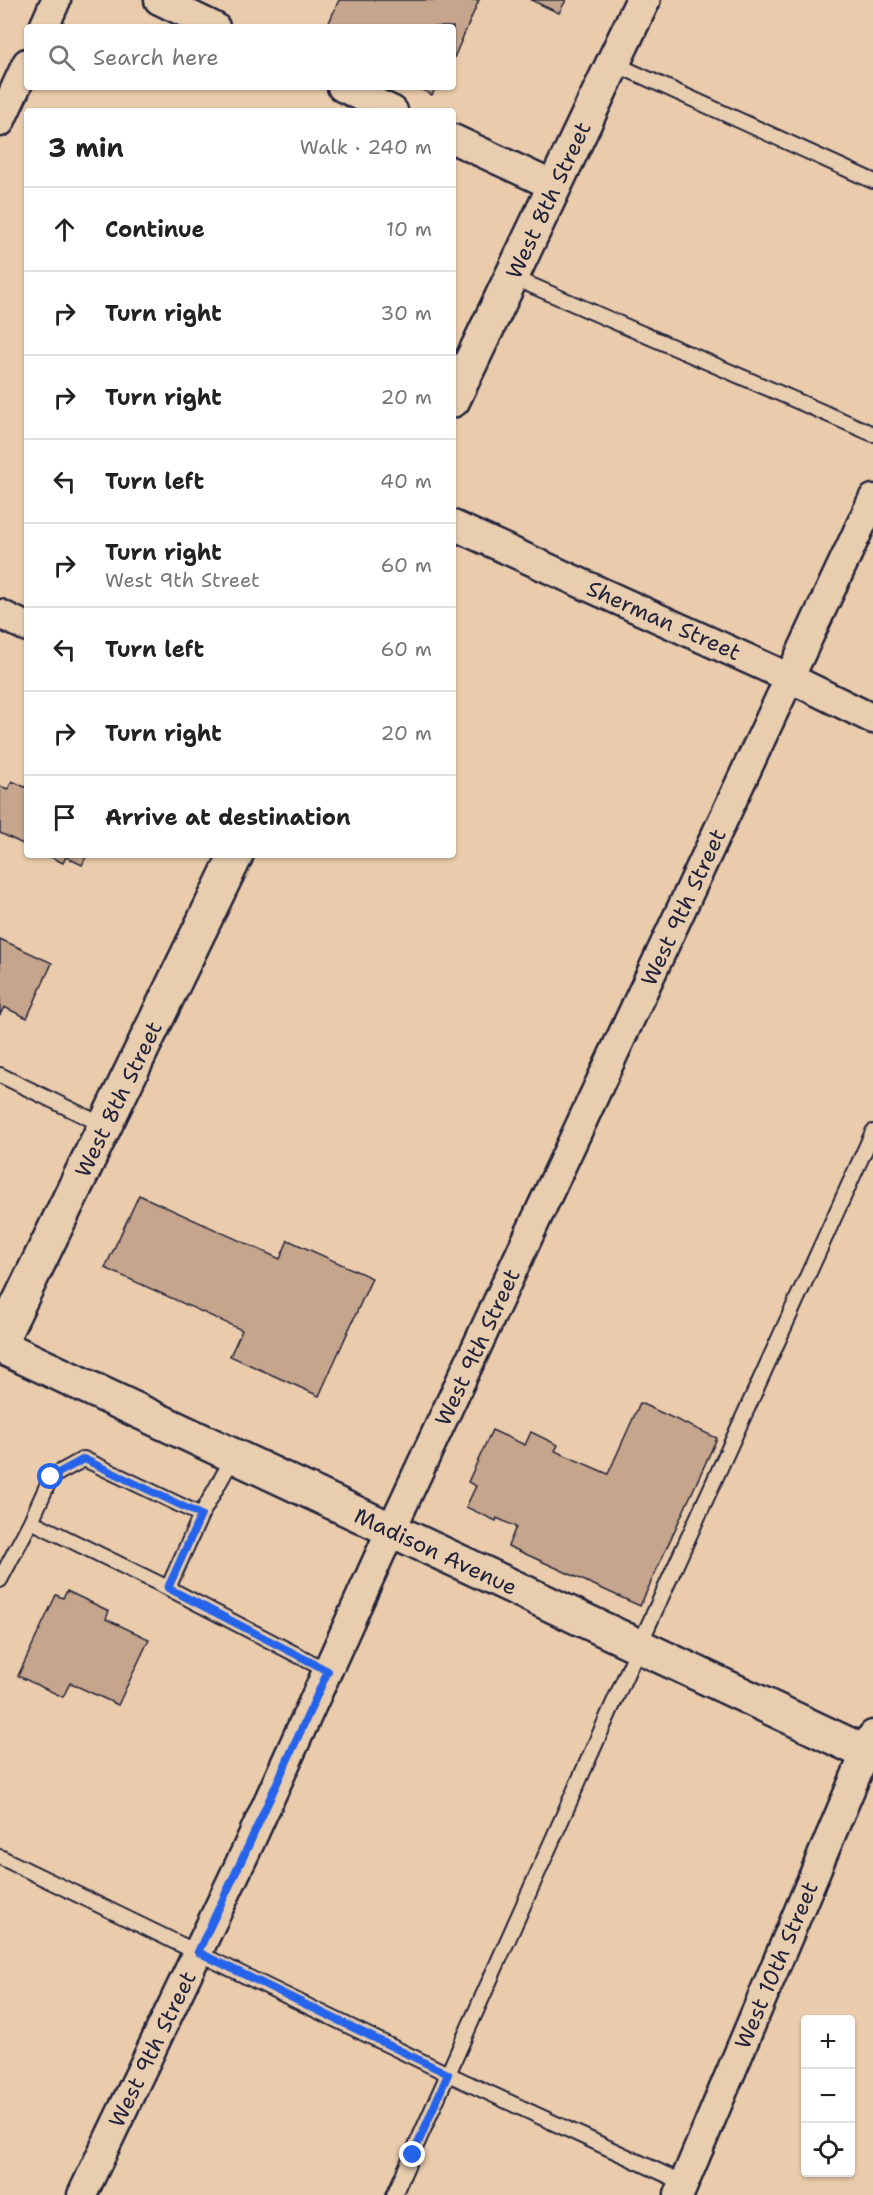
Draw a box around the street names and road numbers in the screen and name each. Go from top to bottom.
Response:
street label: West 8th Street [499,117,598,283]
street label: Sherman Street [582,574,745,667]
street label: West 9th Street [634,824,733,991]
street label: West 8th Street [68,1016,169,1182]
street label: West 9th Street [428,1264,527,1431]
street label: Madison Avenue [350,1501,522,1602]
street label: West 10th Street [728,1877,825,2053]
street label: West 9th Street [102,1966,203,2132]

